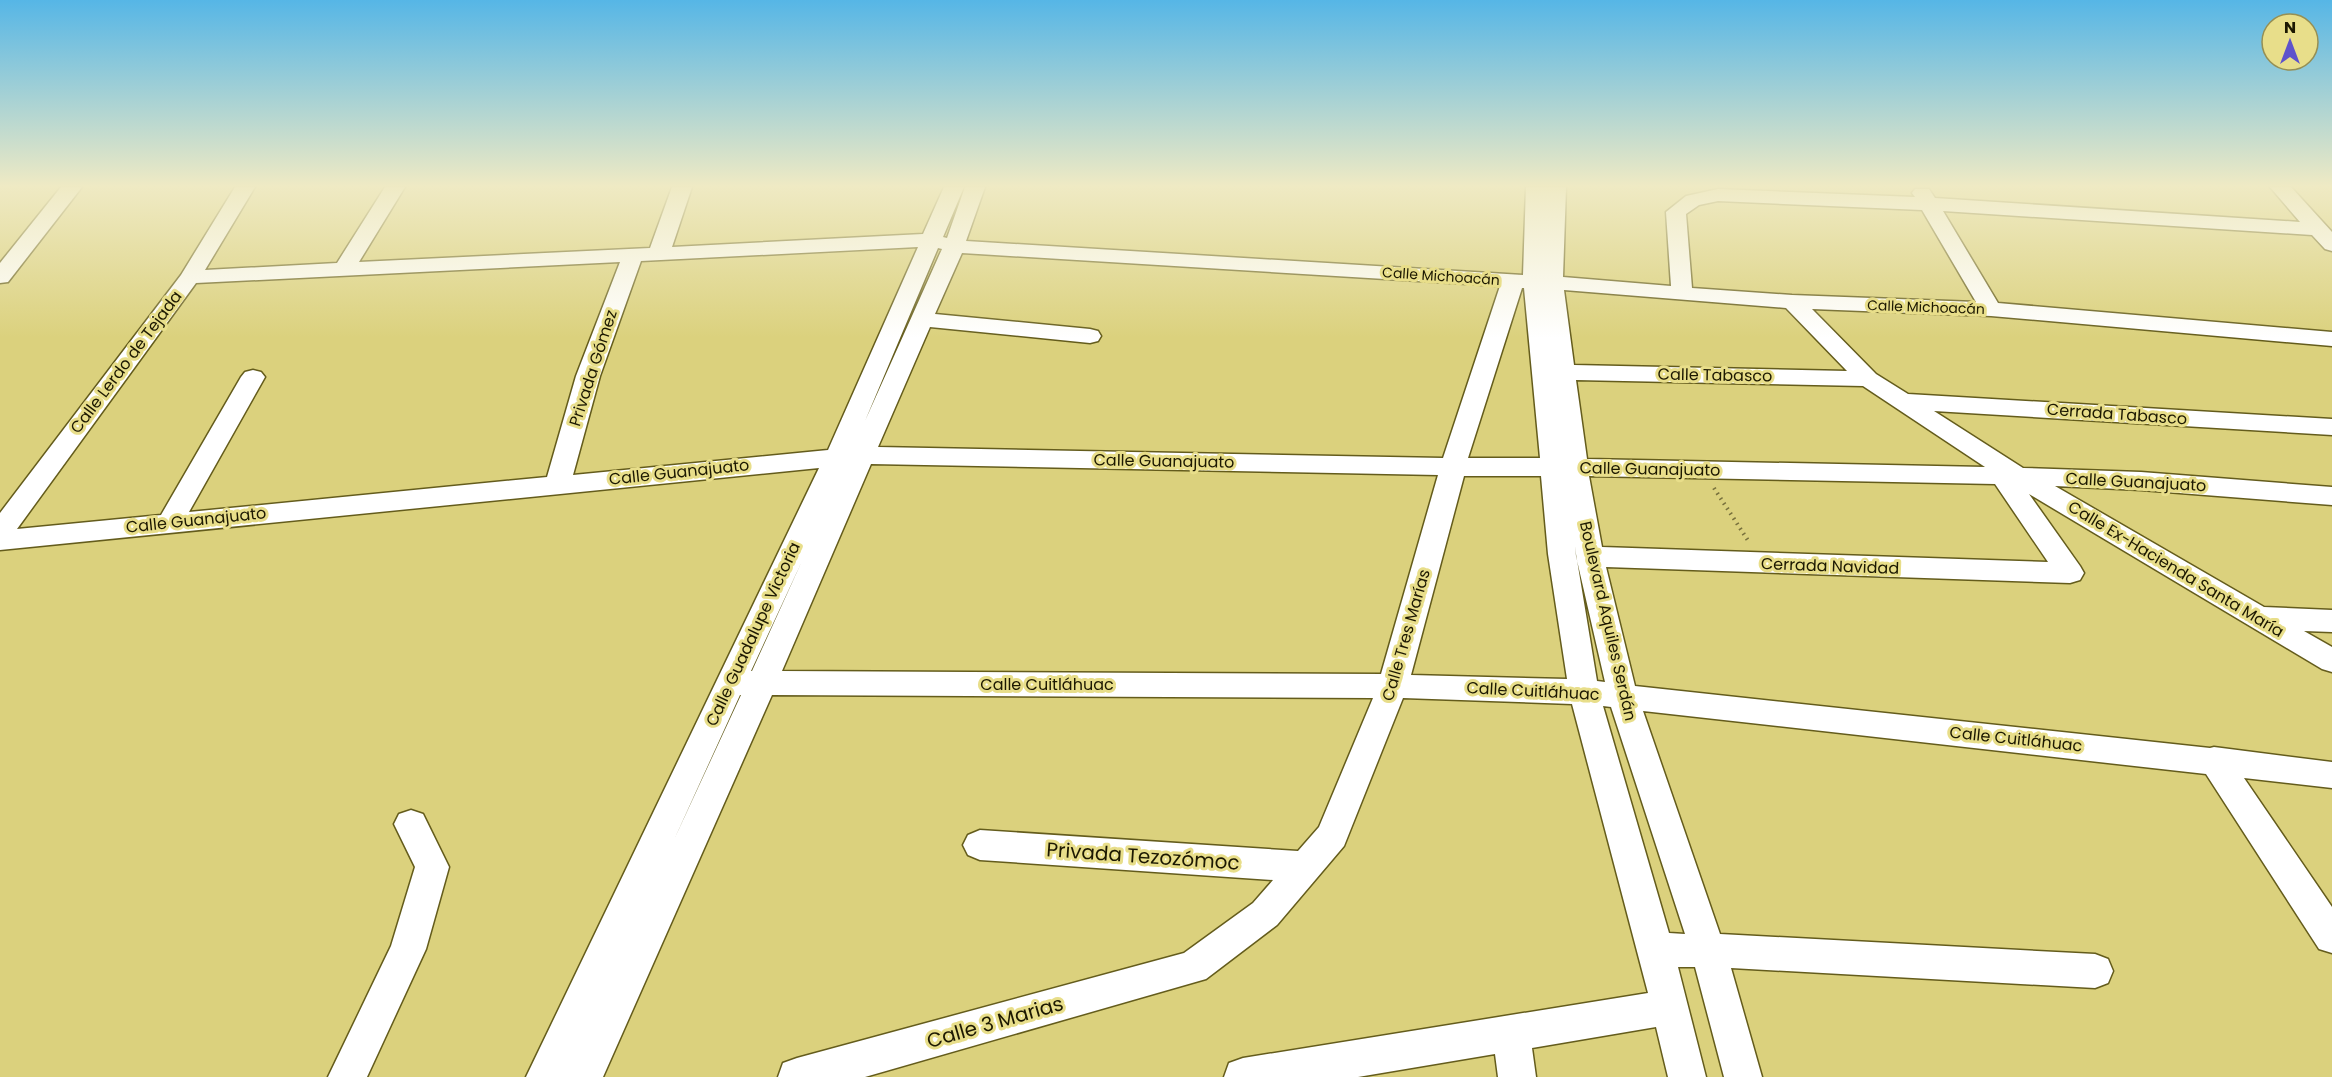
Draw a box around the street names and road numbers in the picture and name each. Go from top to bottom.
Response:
street label: Calle Michoacán [1382,262,1500,290]
street label: Calle Lerdo de Tejada [65,286,187,438]
street label: Calle Michoacán [1867,295,1985,319]
street label: Privada Gómez [563,307,623,429]
street label: Calle Tabasco [1657,363,1773,387]
street label: Cerrada Tabasco [2046,398,2188,430]
street label: Calle Guanajuato [1093,448,1235,474]
street label: Calle Guanajuato [608,453,750,491]
street label: Calle Guanajuato [1579,456,1721,482]
street label: Calle Guanajuato [2065,467,2207,497]
street label: Calle Ex-Hacienda Santa María [2064,495,2288,643]
street label: Calle Guanajuato [125,501,267,539]
street label: Boulevard Aquiles Serdán [1574,519,1642,723]
street label: Calle Guadalupe Victoria [700,538,806,730]
street label: Cerrada Navidad [1760,552,1900,580]
street label: Calle Tres Marías [1376,566,1436,704]
street label: Calle Cuitláhuac [980,673,1114,696]
street label: Calle Cuitláhuac [1466,676,1600,706]
street label: Calle Cuitláhuac [1948,721,2084,757]
street label: Privada Tezozómoc [1045,835,1241,877]
street label: Calle 3 Marias [923,989,1067,1055]

